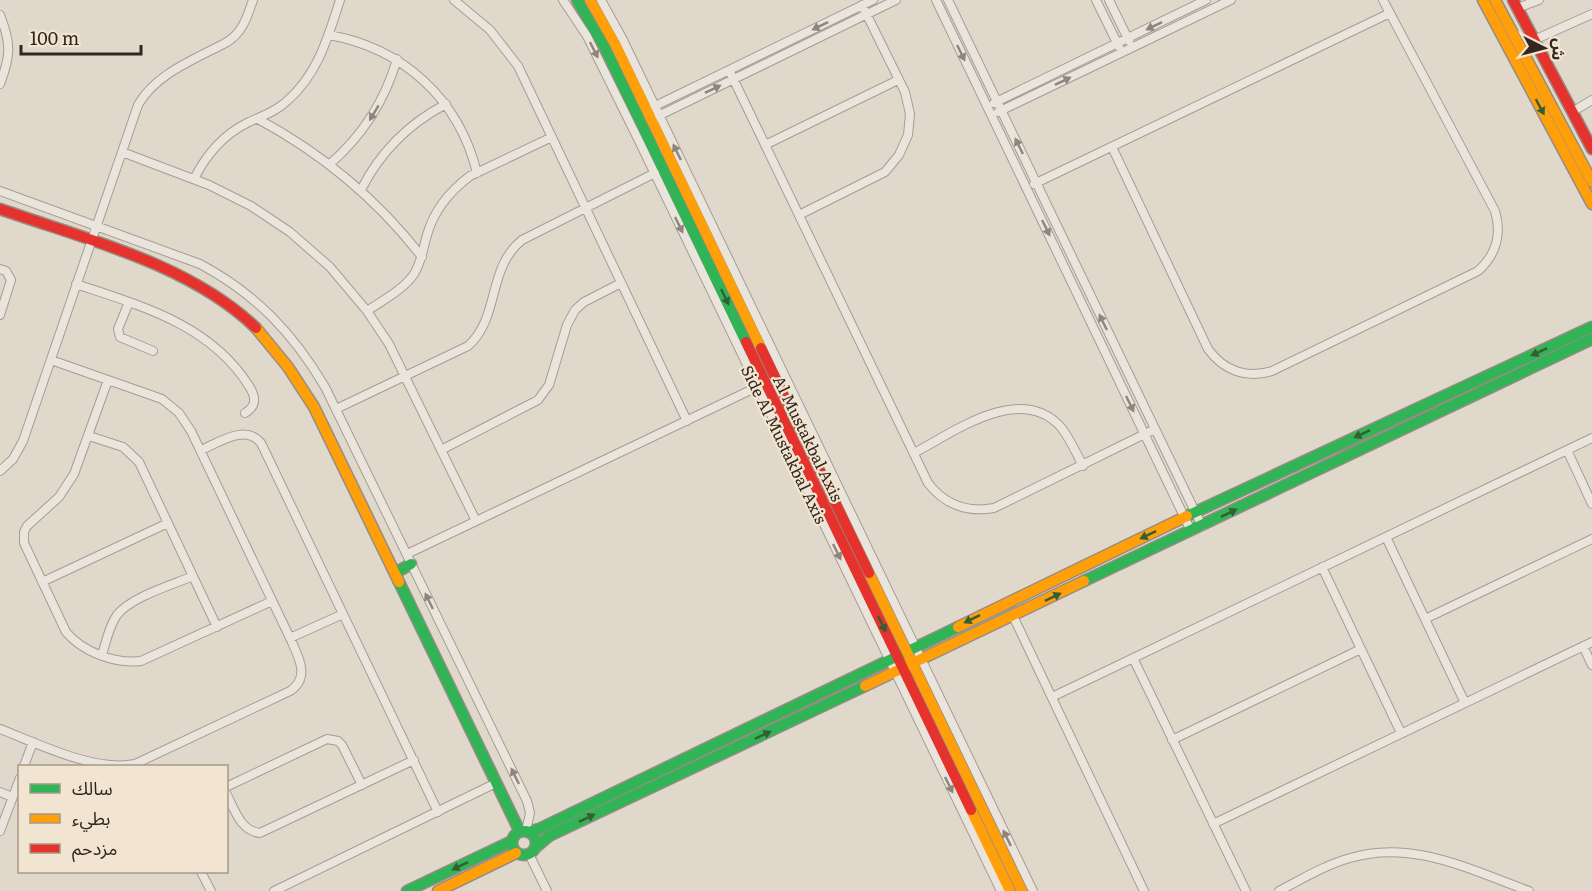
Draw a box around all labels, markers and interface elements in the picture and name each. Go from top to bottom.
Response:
scale bar [21,18,141,56]
north arrow [1514,18,1574,78]
one-way arrow [812,21,829,30]
one-way arrow [1145,21,1162,30]
text: 100 m [30,24,79,51]
text: ش [1547,38,1573,62]
one-way arrow [588,41,598,59]
one-way arrow [957,44,966,61]
one-way arrow [1055,76,1072,86]
one-way arrow [705,84,722,94]
one-way arrow [1535,99,1545,116]
one-way arrow [369,105,379,122]
one-way arrow [1014,138,1023,155]
one-way arrow [672,143,682,160]
one-way arrow [675,217,684,234]
one-way arrow [1041,220,1050,237]
one-way arrow [720,288,729,305]
one-way arrow [1099,313,1108,330]
one-way arrow [1530,347,1547,356]
street label: Side Al Mustakbal Axis [736,361,834,527]
street label: Al Mustakbal Axis [768,371,850,505]
one-way arrow [1126,396,1135,413]
one-way arrow [1353,429,1371,439]
one-way arrow [1220,508,1237,518]
one-way arrow [1139,530,1156,539]
one-way arrow [832,544,841,561]
one-way arrow [425,593,434,610]
one-way arrow [1044,593,1061,602]
one-way arrow [963,614,981,624]
one-way arrow [878,615,887,632]
one-way arrow [754,730,771,739]
legend [18,765,228,873]
one-way arrow [511,768,520,785]
text: سالك [72,774,113,801]
one-way arrow [944,776,954,793]
text: بطيء [72,804,110,832]
one-way arrow [578,814,595,823]
one-way arrow [1003,830,1012,847]
text: مزدحم [72,834,117,862]
one-way arrow [451,861,468,870]

